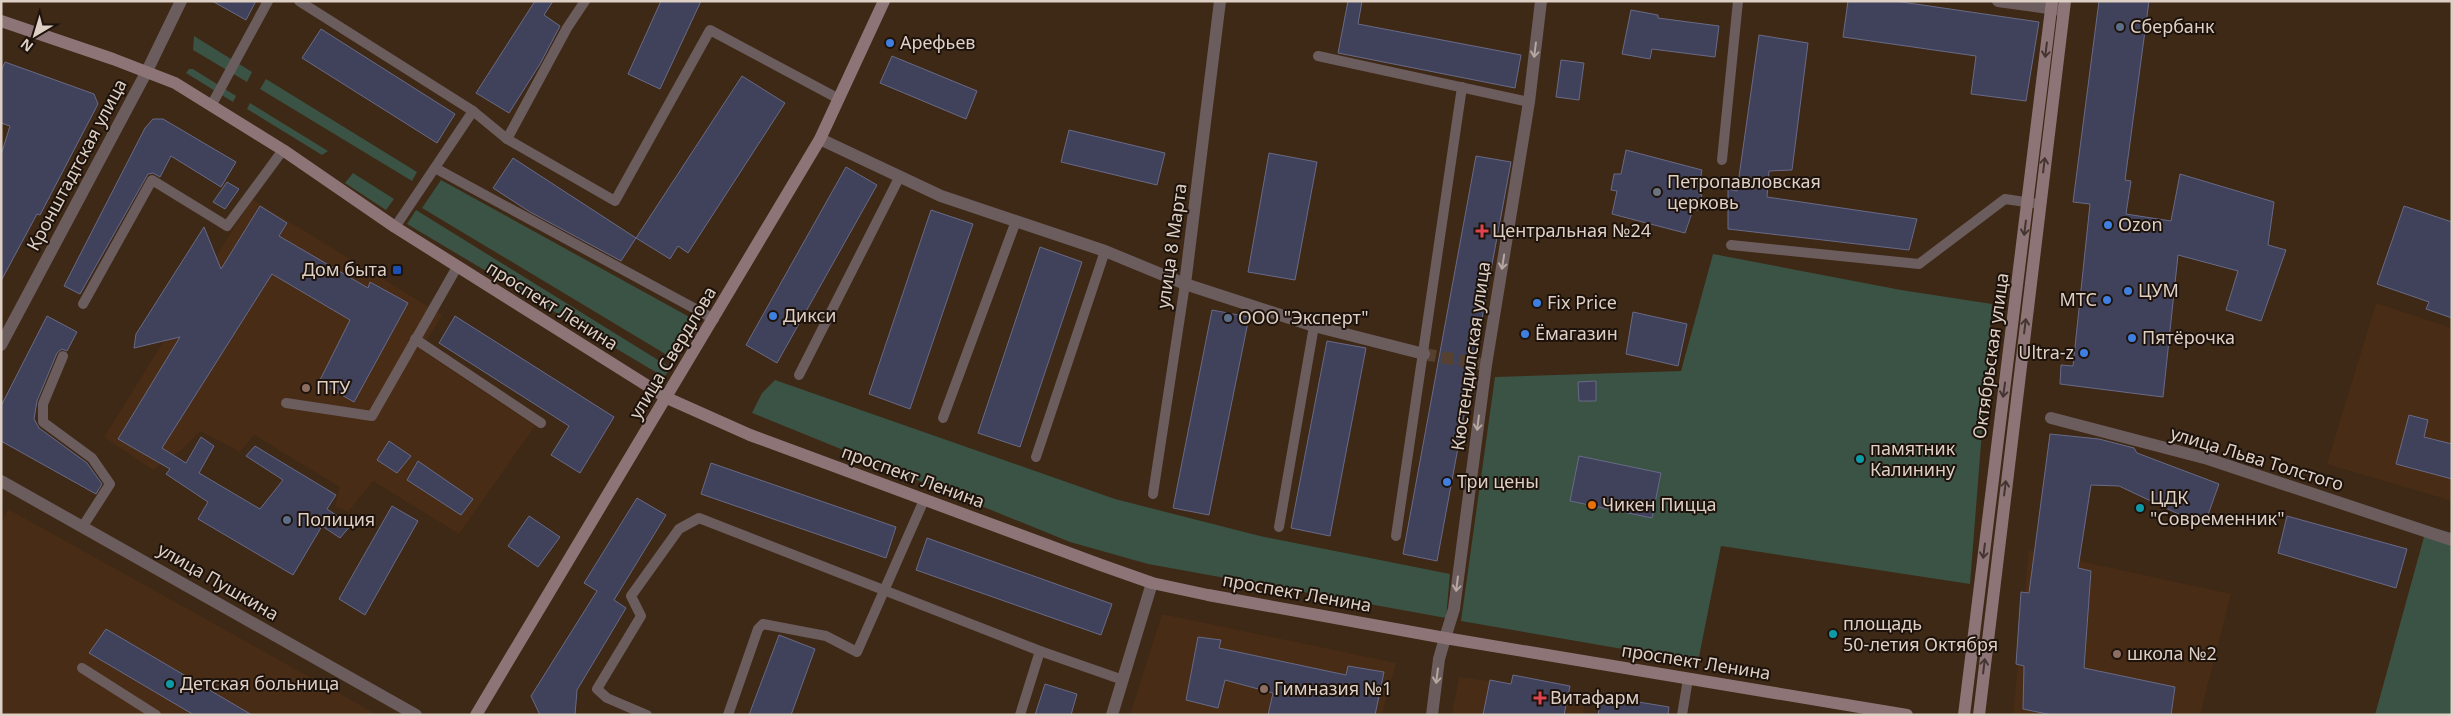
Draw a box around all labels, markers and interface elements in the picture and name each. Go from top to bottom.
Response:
north arrow [10,10,60,60]
place label: Сбербанк [2130,14,2215,38]
marker: Сбербанк [2114,21,2126,33]
place label: Арефьев [900,30,976,54]
text: N [16,35,37,57]
marker: Арефьев [884,37,896,49]
one-way arrow [1530,41,1540,57]
one-way arrow [2041,41,2051,57]
street label: Кронштадтская улица [21,74,132,255]
one-way arrow [2039,157,2049,173]
place label: Петропавловская церковь [1667,169,1821,214]
street label: улица 8 Марта [1150,182,1192,310]
marker: Петропавловская церковь [1651,186,1663,198]
place label: Ozon [2118,212,2163,236]
place label: Центральная №24 [1492,218,1651,242]
marker: Ozon [2102,219,2114,231]
one-way arrow [2020,220,2030,236]
marker: Центральная №24 [1476,225,1488,237]
one-way arrow [1497,254,1507,270]
street label: проспект Ленина [482,255,623,355]
place label: Дом быта [302,257,387,281]
street label: Кюстендилская улица [1445,260,1495,452]
marker: Дом быта [391,264,403,276]
street label: Октябрьская улица [1966,271,2014,441]
place label: ЦУМ [2138,278,2179,302]
street label: улица Свердлова [623,282,721,423]
marker: ЦУМ [2122,285,2134,297]
place label: МТС [2060,287,2097,311]
place label: Fix Price [1547,290,1617,314]
marker: МТС [2101,294,2113,306]
marker: Fix Price [1531,297,1543,309]
place label: Дикси [783,303,837,327]
place label: ООО "Эксперт" [1238,305,1369,329]
marker: Дикси [767,310,779,322]
marker: ООО "Эксперт" [1222,312,1234,324]
one-way arrow [2020,319,2030,335]
place label: Ёмагазин [1535,321,1618,345]
place label: Пятёрочка [2142,325,2235,349]
marker: Ёмагазин [1519,328,1531,340]
marker: Пятёрочка [2126,332,2138,344]
place label: Ultra-z [2018,340,2074,364]
marker: Ultra-z [2078,347,2090,359]
place label: ПТУ [316,375,351,399]
one-way arrow [1998,381,2008,397]
marker: ПТУ [300,382,312,394]
one-way arrow [1473,414,1483,430]
street label: улица Льва Толстого [2168,420,2347,496]
place label: памятник Калинину [1870,436,1956,481]
street label: проспект Ленина [838,439,988,513]
marker: памятник Калинину [1854,453,1866,465]
place label: Три цены [1457,469,1539,493]
marker: Три цены [1441,476,1453,488]
one-way arrow [2001,480,2011,496]
place label: ЦДК "Современник" [2150,485,2285,530]
place label: Чикен Пицца [1602,492,1717,516]
marker: Чикен Пицца [1586,499,1598,511]
marker: ЦДК "Современник" [2134,502,2146,514]
place label: Полиция [297,507,375,531]
marker: Полиция [281,514,293,526]
street label: улица Пушкина [154,537,283,626]
one-way arrow [1979,542,1989,558]
street label: проспект Ленина [1221,567,1373,617]
one-way arrow [1452,576,1462,592]
place label: площадь 50-летия Октября [1843,611,1998,656]
marker: площадь 50-летия Октября [1827,628,1839,640]
street label: проспект Ленина [1620,637,1772,685]
place label: школа №2 [2127,641,2217,665]
marker: школа №2 [2111,648,2123,660]
one-way arrow [1979,659,1989,675]
one-way arrow [1431,668,1441,684]
place label: Детская больница [180,671,339,695]
place label: Гимназия №1 [1274,676,1392,700]
marker: Детская больница [164,678,176,690]
marker: Гимназия №1 [1258,683,1270,695]
place label: Витафарм [1550,685,1639,709]
marker: Витафарм [1534,692,1546,704]

